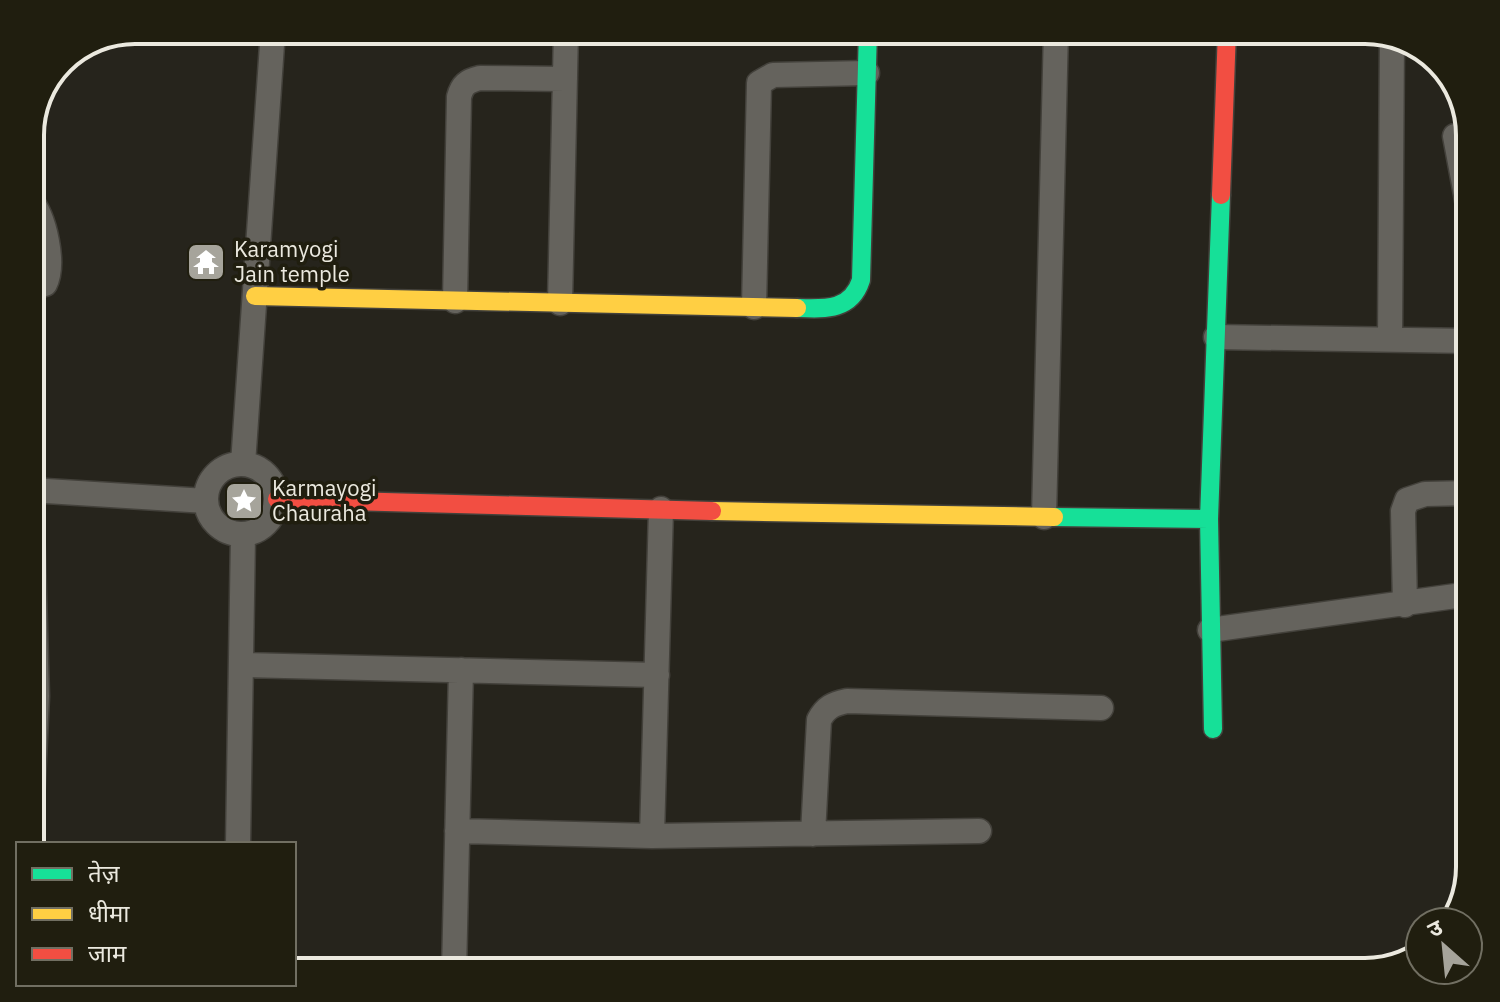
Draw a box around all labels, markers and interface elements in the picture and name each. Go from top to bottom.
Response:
place label: Karamyogi Jain temple [234,234,350,288]
temple icon: Karamyogi Jain temple [185,241,227,283]
place label: Karmayogi Chauraha [272,473,377,527]
place icon: Karmayogi Chauraha [223,480,265,522]
legend [16,842,296,986]
text: तेज़ [88,857,121,889]
text: धीमा [88,897,130,929]
north arrow [1404,906,1484,986]
text: उ [1422,911,1448,944]
text: जाम [88,937,127,969]

